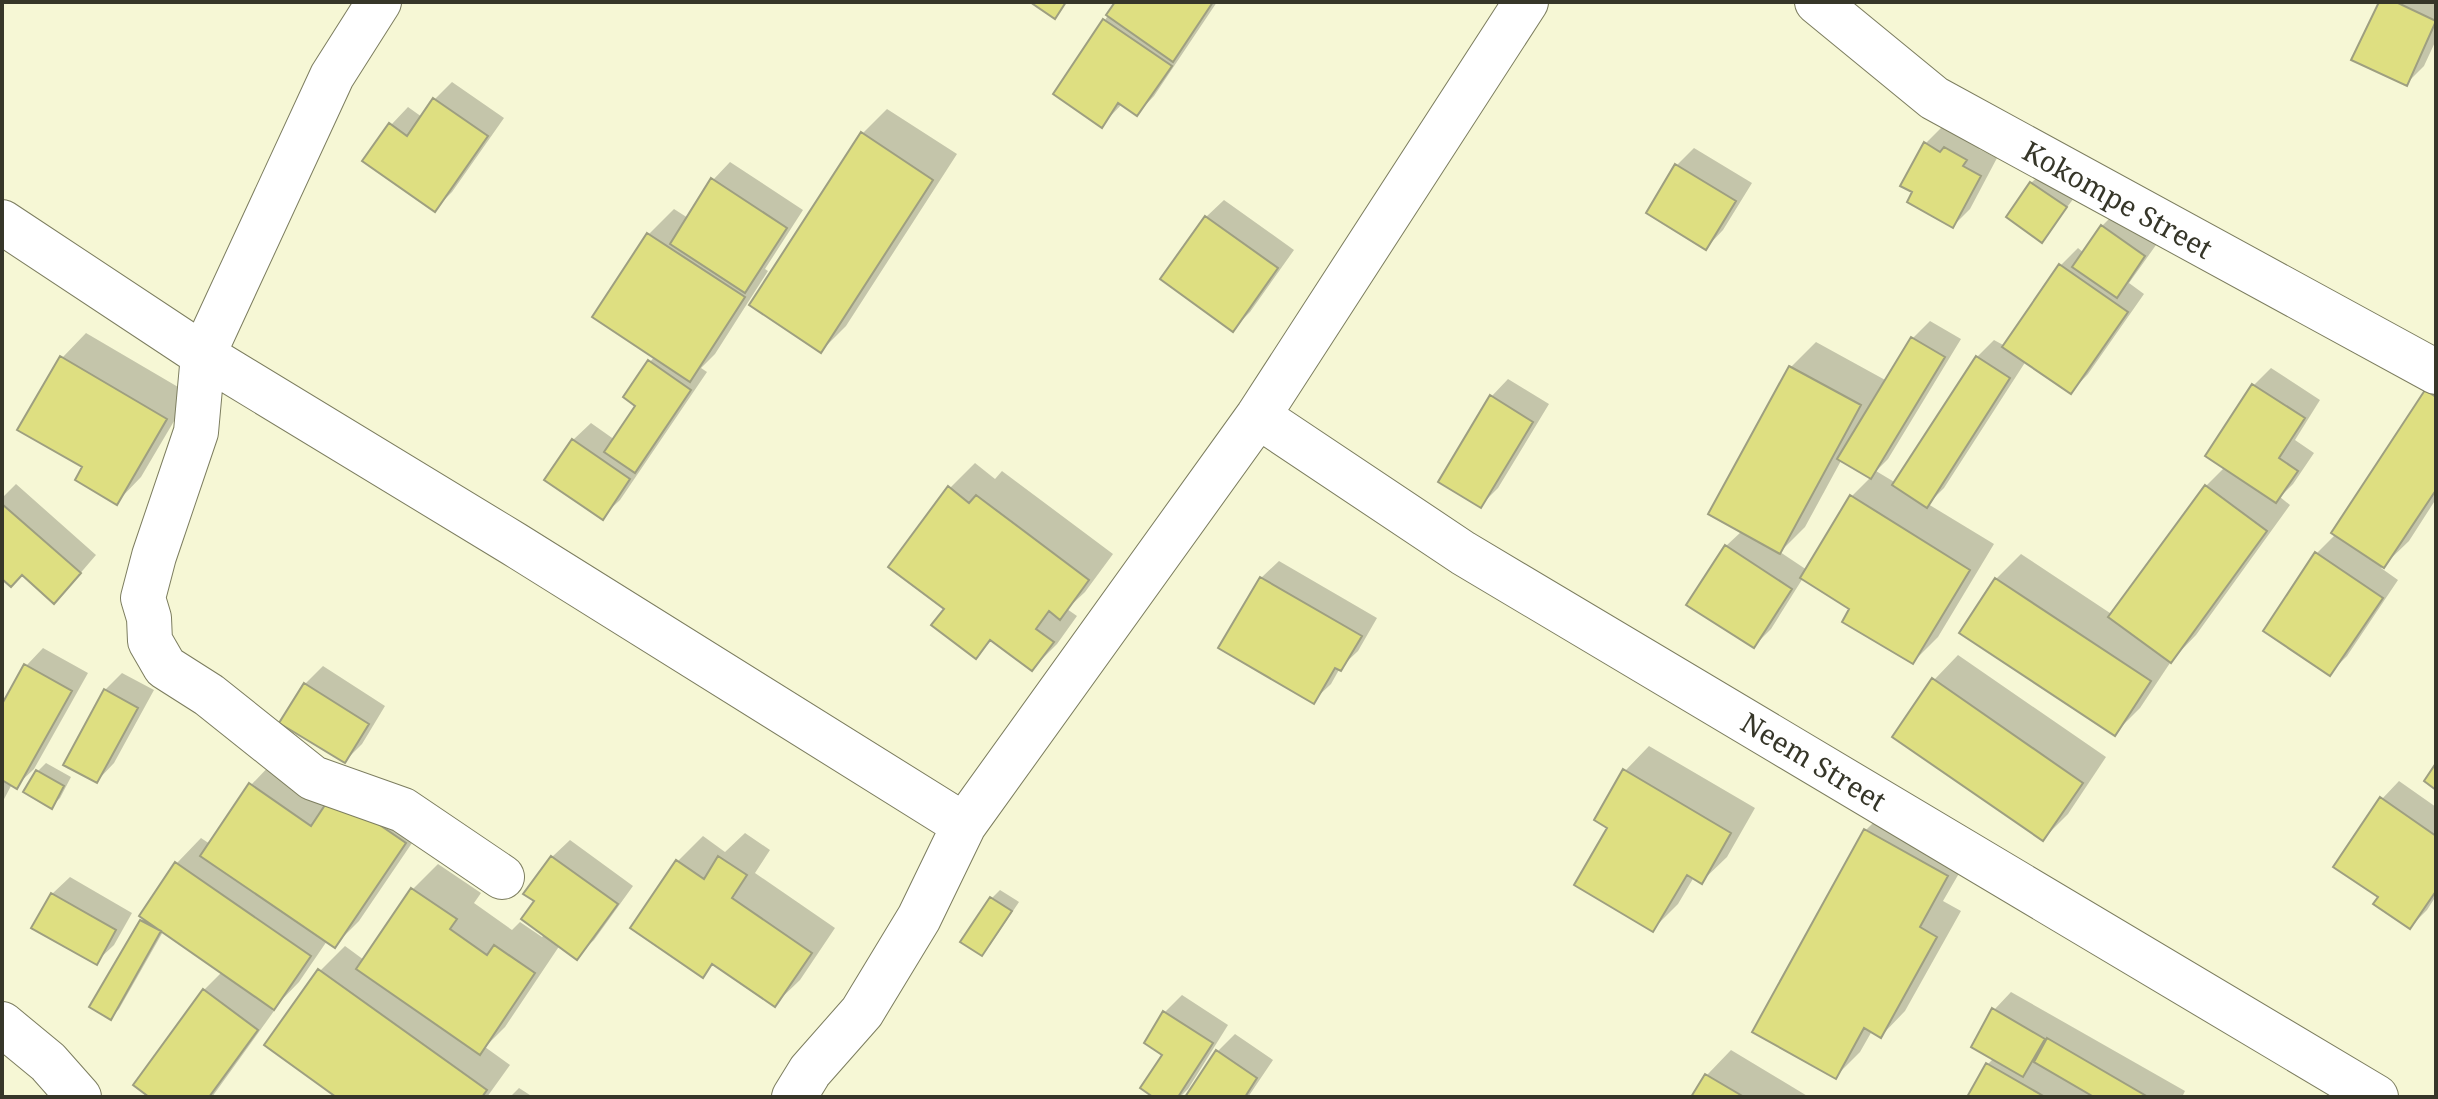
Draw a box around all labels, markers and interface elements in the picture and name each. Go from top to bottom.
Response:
street label: Kokompe Street [2016,131,2220,267]
street label: Neem Street [1734,703,1894,819]

